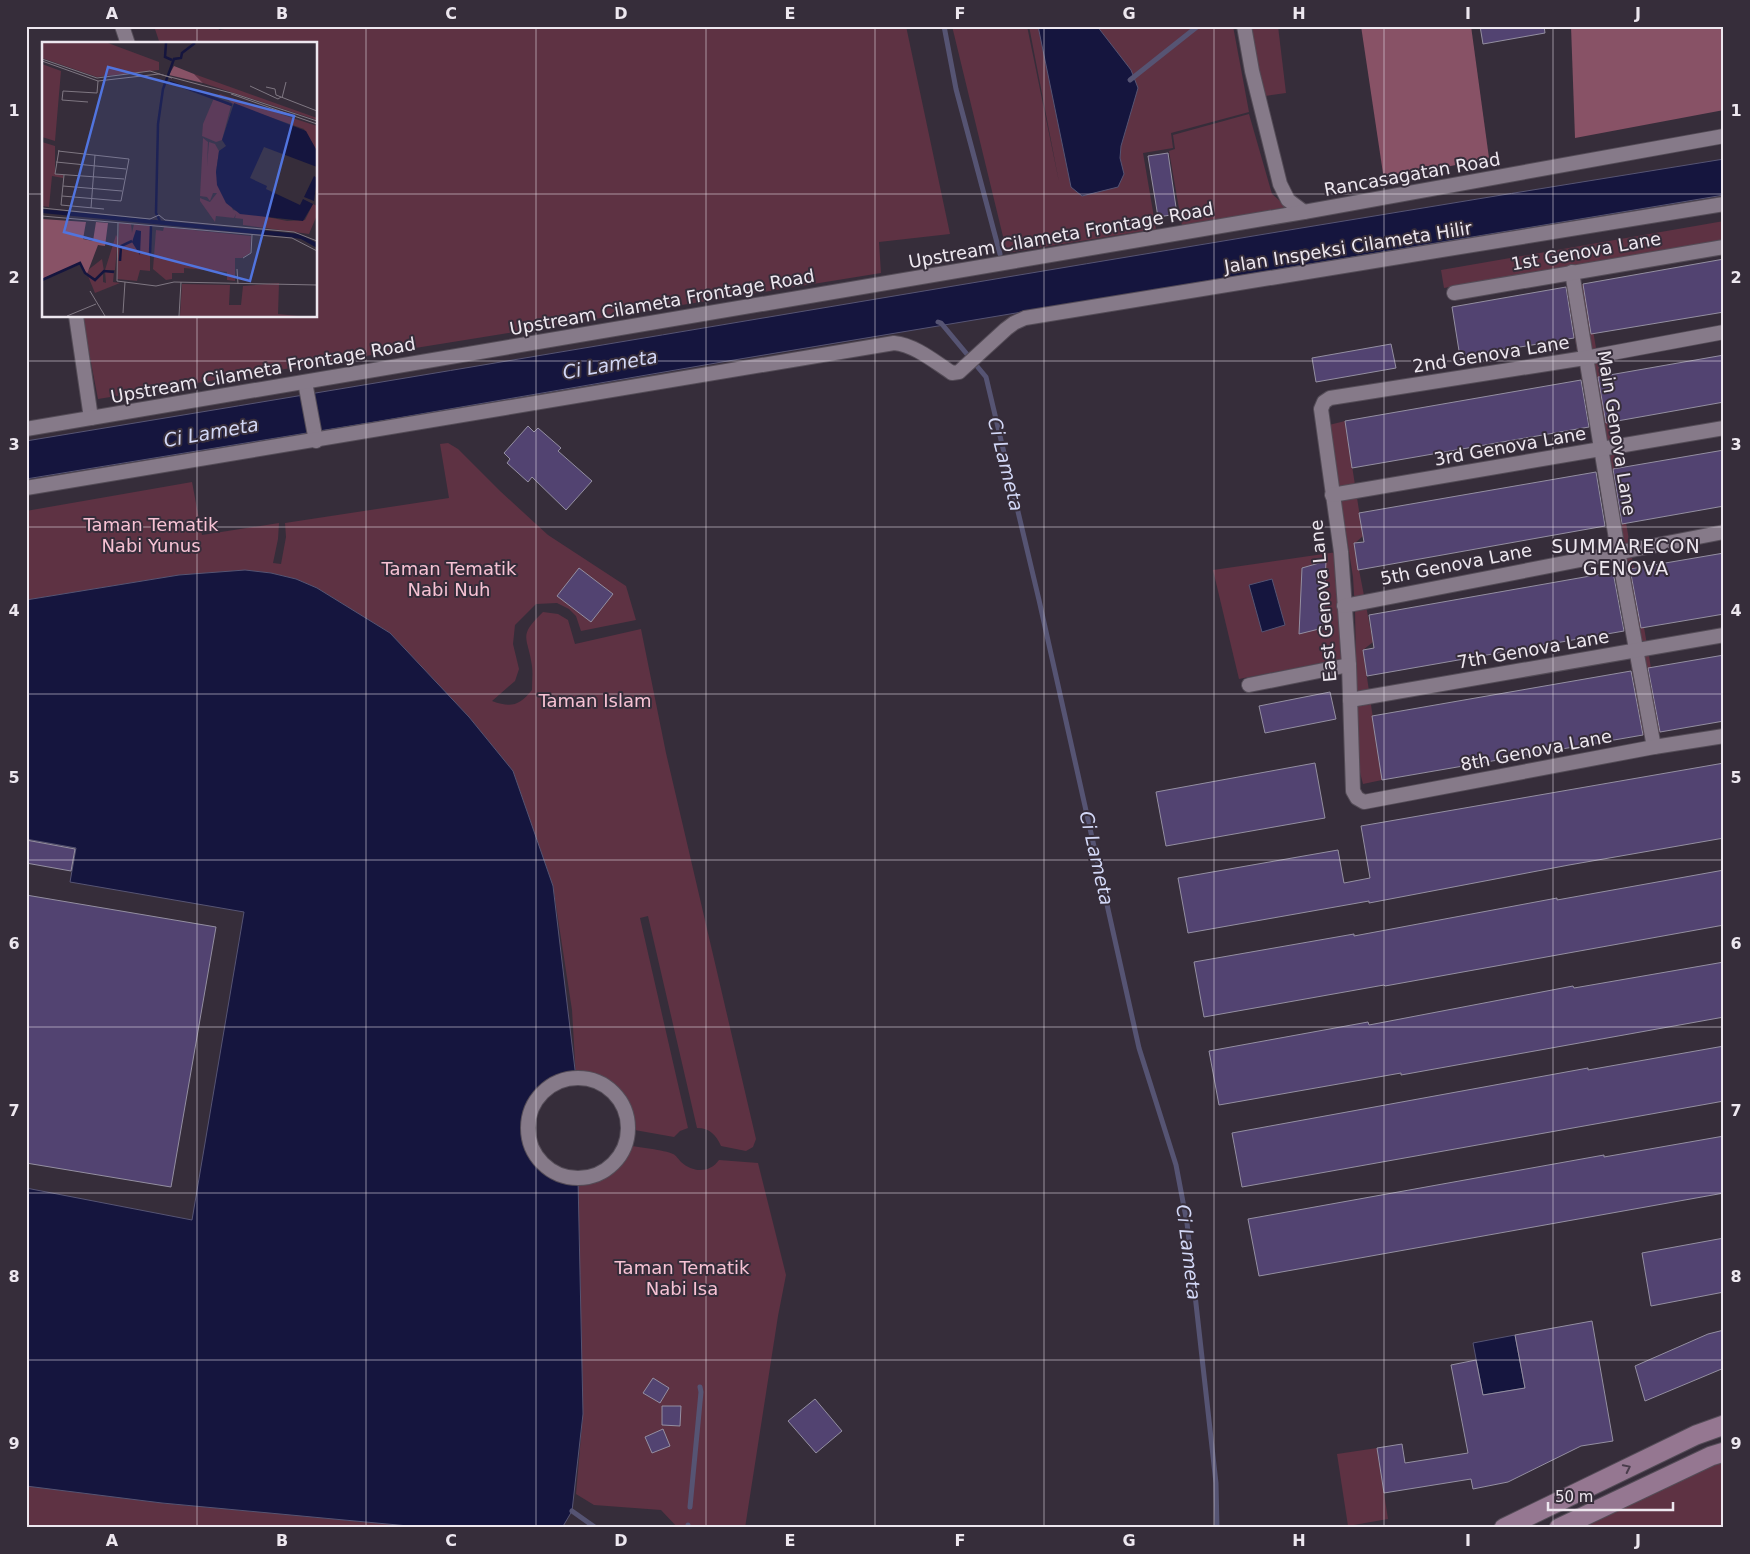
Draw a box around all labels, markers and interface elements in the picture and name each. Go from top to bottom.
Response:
text: A [106,4,119,23]
text: B [276,4,288,23]
text: C [445,4,457,23]
text: D [614,4,628,23]
text: E [785,4,795,23]
text: F [955,4,965,23]
text: G [1122,4,1136,23]
text: H [1292,4,1306,23]
text: I [1465,4,1471,23]
text: J [1634,4,1641,23]
inset map [42,42,318,318]
text: 1 [8,101,20,120]
text: 1 [1730,101,1742,120]
street label: Rancasagatan Road [1322,148,1502,200]
street label: Upstream Cilameta Frontage Road [907,198,1215,272]
street label: Jalan Inspeksi Cilameta Hilir [1222,217,1474,277]
street label: 1st Genova Lane [1509,227,1663,275]
street label: Upstream Cilameta Frontage Road [508,265,816,339]
text: 2 [8,268,20,287]
text: 2 [1730,268,1742,287]
street label: 2nd Genova Lane [1411,331,1571,377]
street label: Upstream Cilameta Frontage Road [109,333,417,407]
water label: Ci Lameta [561,345,659,383]
street label: Main Genova Lane [1594,349,1640,517]
water label: Ci Lameta [162,413,260,451]
water label: Ci Lameta [984,415,1028,513]
street label: 3rd Genova Lane [1432,422,1588,470]
text: 3 [8,435,20,454]
text: 3 [1730,435,1742,454]
park label: Taman Tematik Nabi Yunus [83,514,219,556]
street label: East Genova Lane [1305,519,1341,683]
district label: SUMMARECON GENOVA [1551,535,1701,579]
street label: 5th Genova Lane [1378,539,1534,589]
park label: Taman Tematik Nabi Nuh [381,558,517,600]
text: 4 [8,601,20,620]
text: 4 [1730,601,1742,620]
street label: 7th Genova Lane [1455,625,1611,673]
park label: Taman Islam [538,690,652,711]
street label: 8th Genova Lane [1458,725,1614,775]
text: 5 [8,768,20,787]
text: 5 [1730,768,1742,787]
water label: Ci Lameta [1075,809,1119,907]
text: 6 [8,934,20,953]
text: 6 [1730,934,1742,953]
text: 7 [8,1101,20,1120]
text: 7 [1730,1101,1742,1120]
water label: Ci Lameta [1172,1203,1206,1301]
park label: Taman Tematik Nabi Isa [614,1257,750,1299]
text: 8 [8,1267,20,1286]
text: 8 [1730,1267,1742,1286]
text: 9 [8,1434,20,1453]
text: 9 [1730,1434,1742,1453]
one-way arrow [1622,1464,1631,1475]
scale bar [1548,1479,1672,1511]
text: 50 m [1555,1488,1593,1506]
text: A [106,1531,119,1550]
text: B [276,1531,288,1550]
text: C [445,1531,457,1550]
text: D [614,1531,628,1550]
text: E [785,1531,795,1550]
text: F [955,1531,965,1550]
text: G [1122,1531,1136,1550]
text: H [1292,1531,1306,1550]
text: I [1465,1531,1471,1550]
text: J [1634,1531,1641,1550]

